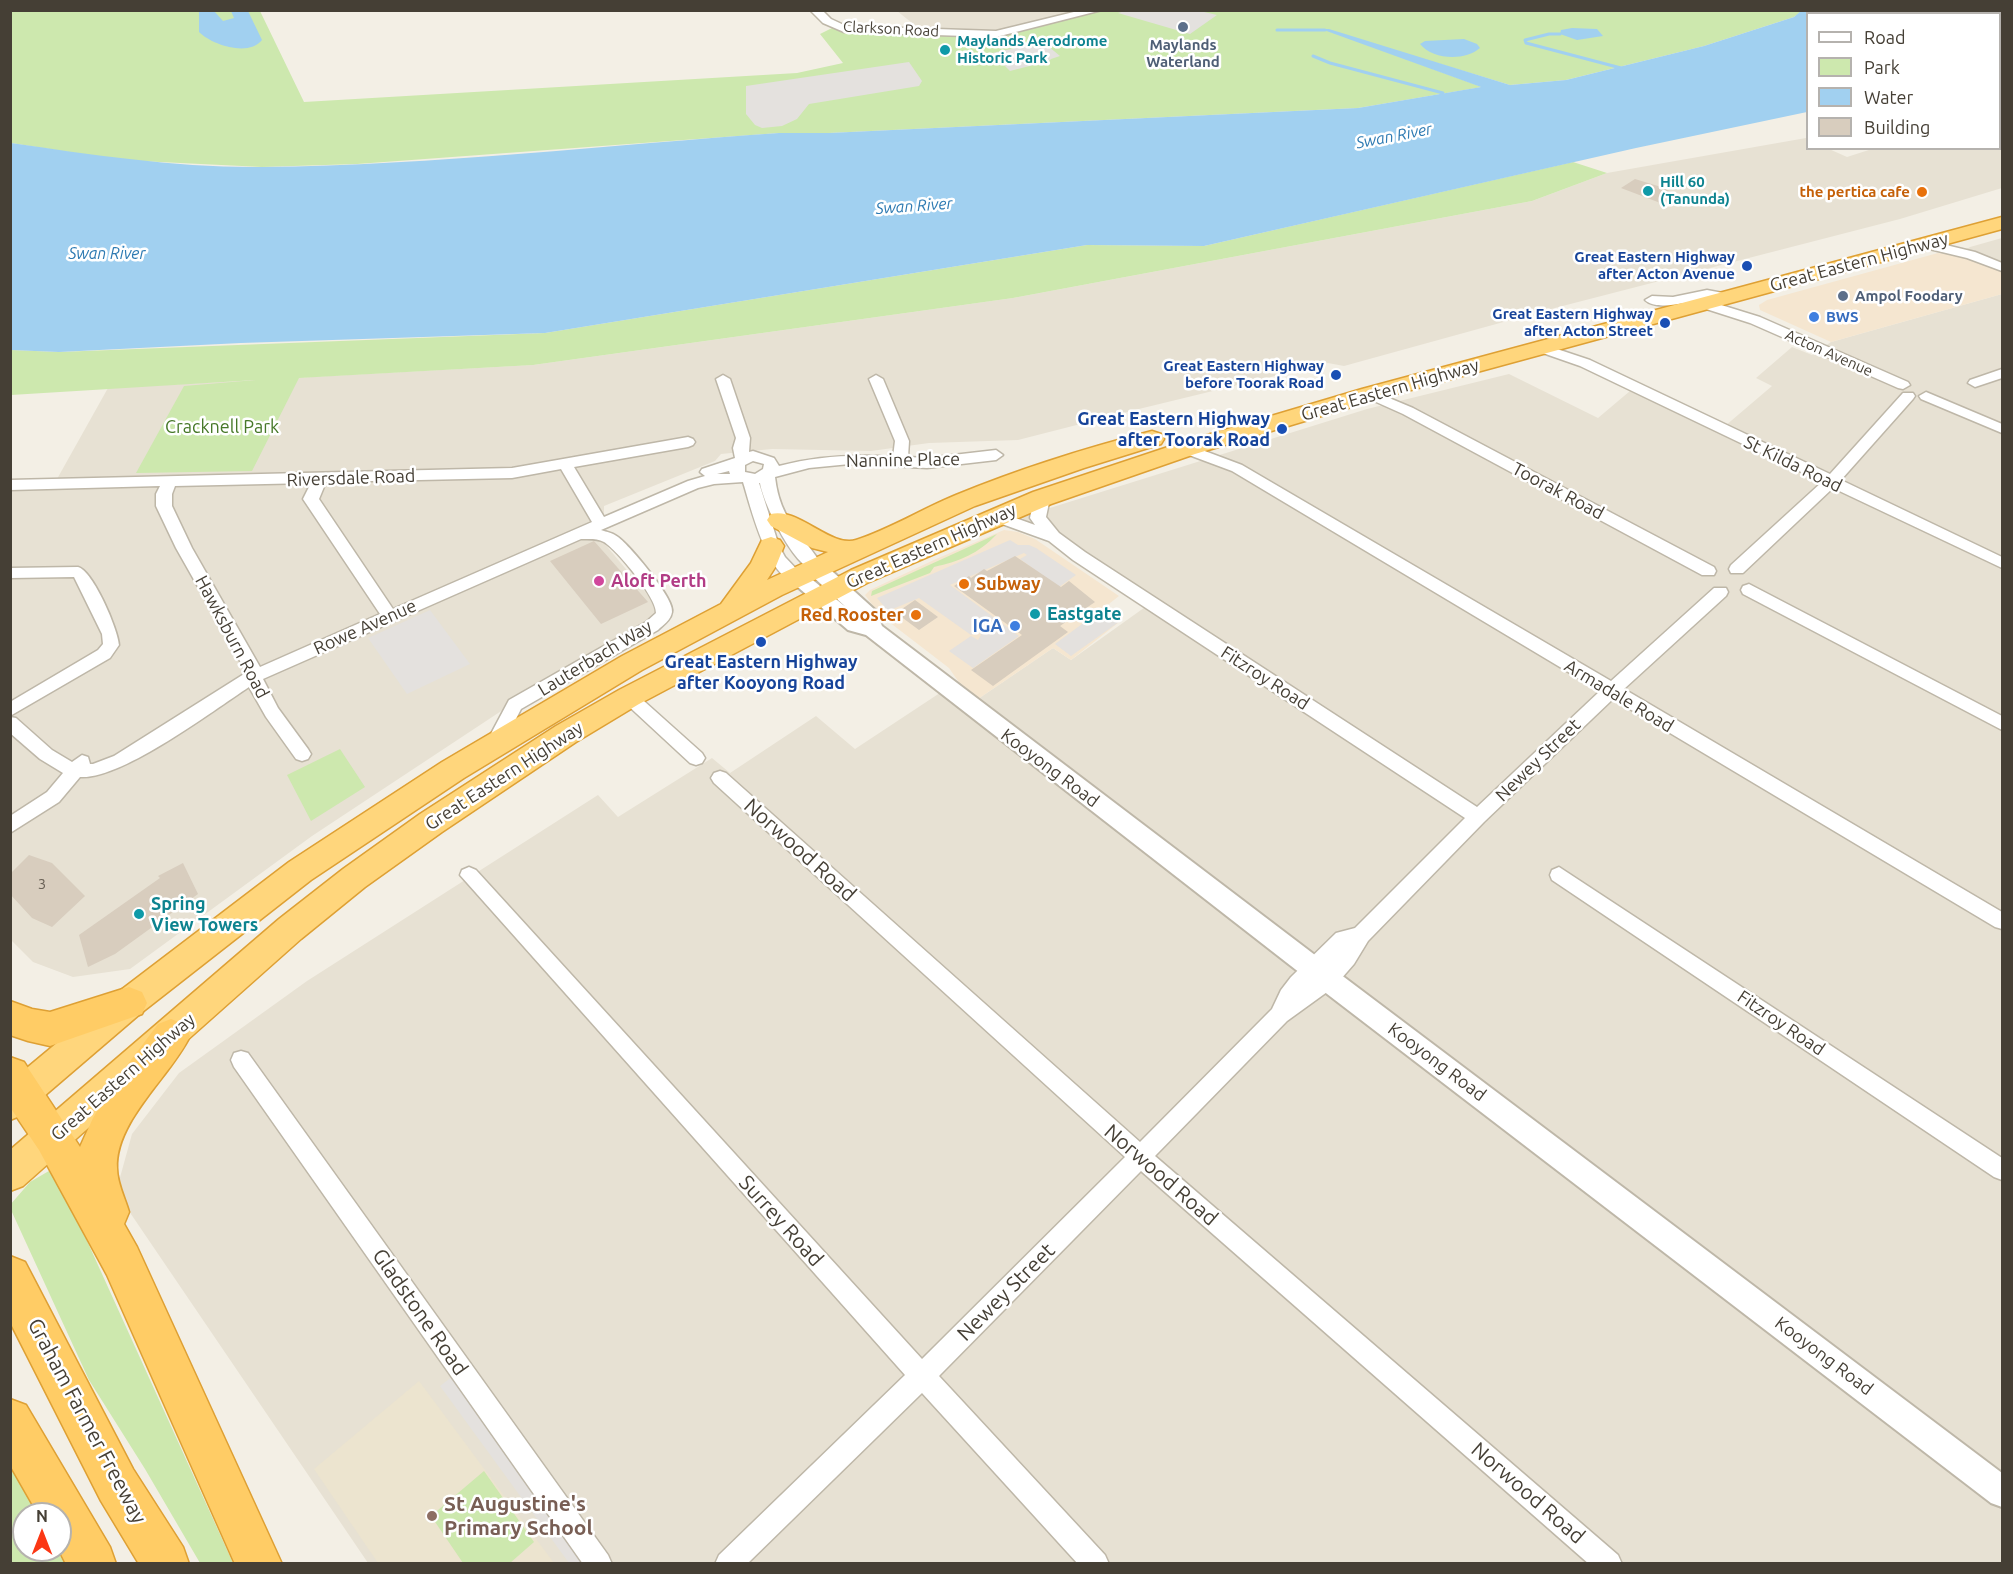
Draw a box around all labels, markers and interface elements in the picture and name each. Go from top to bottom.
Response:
legend [1806,12,2001,150]
street label: Clarkson Road [843,18,939,40]
marker: Maylands Waterland [1176,20,1190,34]
text: Road [1864,27,1906,47]
place label: Maylands Aerodrome Historic Park [957,32,1107,67]
place label: Maylands Waterland [1146,36,1220,71]
marker: Maylands Aerodrome Historic Park [938,43,952,57]
text: Park [1864,57,1900,77]
text: Water [1864,87,1913,107]
text: Building [1864,117,1930,137]
water label: Swan River [1354,119,1434,153]
place label: Hill 60 (Tanunda) [1660,173,1730,208]
place label: the pertica cafe [1799,183,1910,201]
marker: Hill 60 (Tanunda) [1641,184,1655,198]
marker: the pertica cafe [1915,185,1929,199]
water label: Swan River [875,194,953,218]
street label: Great Eastern Highway [1767,228,1951,296]
water label: Swan River [68,244,146,264]
place label: Great Eastern Highway after Acton Avenue [1574,248,1735,283]
marker: Great Eastern Highway after Acton Avenue [1740,259,1754,273]
place label: Ampol Foodary [1855,287,1963,305]
marker: Ampol Foodary [1836,289,1850,303]
place label: Great Eastern Highway after Acton Street [1492,305,1653,340]
place label: BWS [1826,308,1858,326]
marker: BWS [1807,310,1821,324]
marker: Great Eastern Highway after Acton Street [1658,316,1672,330]
street label: Acton Avenue [1782,326,1876,380]
street label: Great Eastern Highway [1299,354,1481,426]
place label: Great Eastern Highway before Toorak Road [1163,357,1324,392]
marker: Great Eastern Highway before Toorak Road [1329,368,1343,382]
place label: Great Eastern Highway after Toorak Road [1077,408,1270,450]
park label: Cracknell Park [165,416,279,438]
marker: Great Eastern Highway after Toorak Road [1275,422,1289,436]
street label: St Kilda Road [1740,431,1846,497]
street label: Nannine Place [846,448,960,472]
street label: Toorak Road [1508,458,1608,524]
street label: Riversdale Road [286,465,416,491]
street label: Great Eastern Highway [843,499,1019,593]
place label: Aloft Perth [611,570,707,592]
street label: Hawksburn Road [191,572,273,702]
place label: Subway [976,573,1040,595]
marker: Aloft Perth [592,574,606,588]
marker: Subway [957,577,971,591]
street label: Rowe Avenue [310,595,420,659]
place label: Eastgate [1047,603,1122,625]
place label: Red Rooster [800,604,904,626]
marker: Eastgate [1028,607,1042,621]
marker: Red Rooster [909,608,923,622]
street label: Lauterbach Way [534,615,656,701]
place label: IGA [972,615,1003,637]
marker: IGA [1008,619,1022,633]
marker: Great Eastern Highway after Kooyong Road [754,635,768,649]
street label: Fitzroy Road [1217,641,1313,715]
place label: Great Eastern Highway after Kooyong Road [665,651,857,694]
street label: Armadale Road [1561,655,1677,737]
street label: Newey Street [1491,714,1585,806]
street label: Great Eastern Highway [421,717,587,835]
street label: Kooyong Road [997,724,1103,812]
street label: Norwood Road [739,793,861,907]
house number: 3 [38,875,46,893]
place label: Spring View Towers [151,893,258,936]
marker: Spring View Towers [132,907,146,921]
street label: Fitzroy Road [1733,986,1829,1060]
street label: Great Eastern Highway [47,1009,199,1145]
street label: Kooyong Road [1384,1018,1490,1106]
street label: Norwood Road [1099,1119,1223,1231]
street label: Surrey Road [734,1170,828,1272]
street label: Newey Street [952,1238,1060,1346]
street label: Gladstone Road [367,1244,473,1380]
street label: Kooyong Road [1771,1312,1877,1400]
street label: Graham Farmer Freeway [22,1314,152,1528]
street label: Norwood Road [1466,1437,1590,1549]
place label: St Augustine's Primary School [444,1491,593,1541]
north arrow [12,1502,72,1562]
text: N [36,1507,48,1525]
marker: St Augustine's Primary School [425,1509,439,1523]

